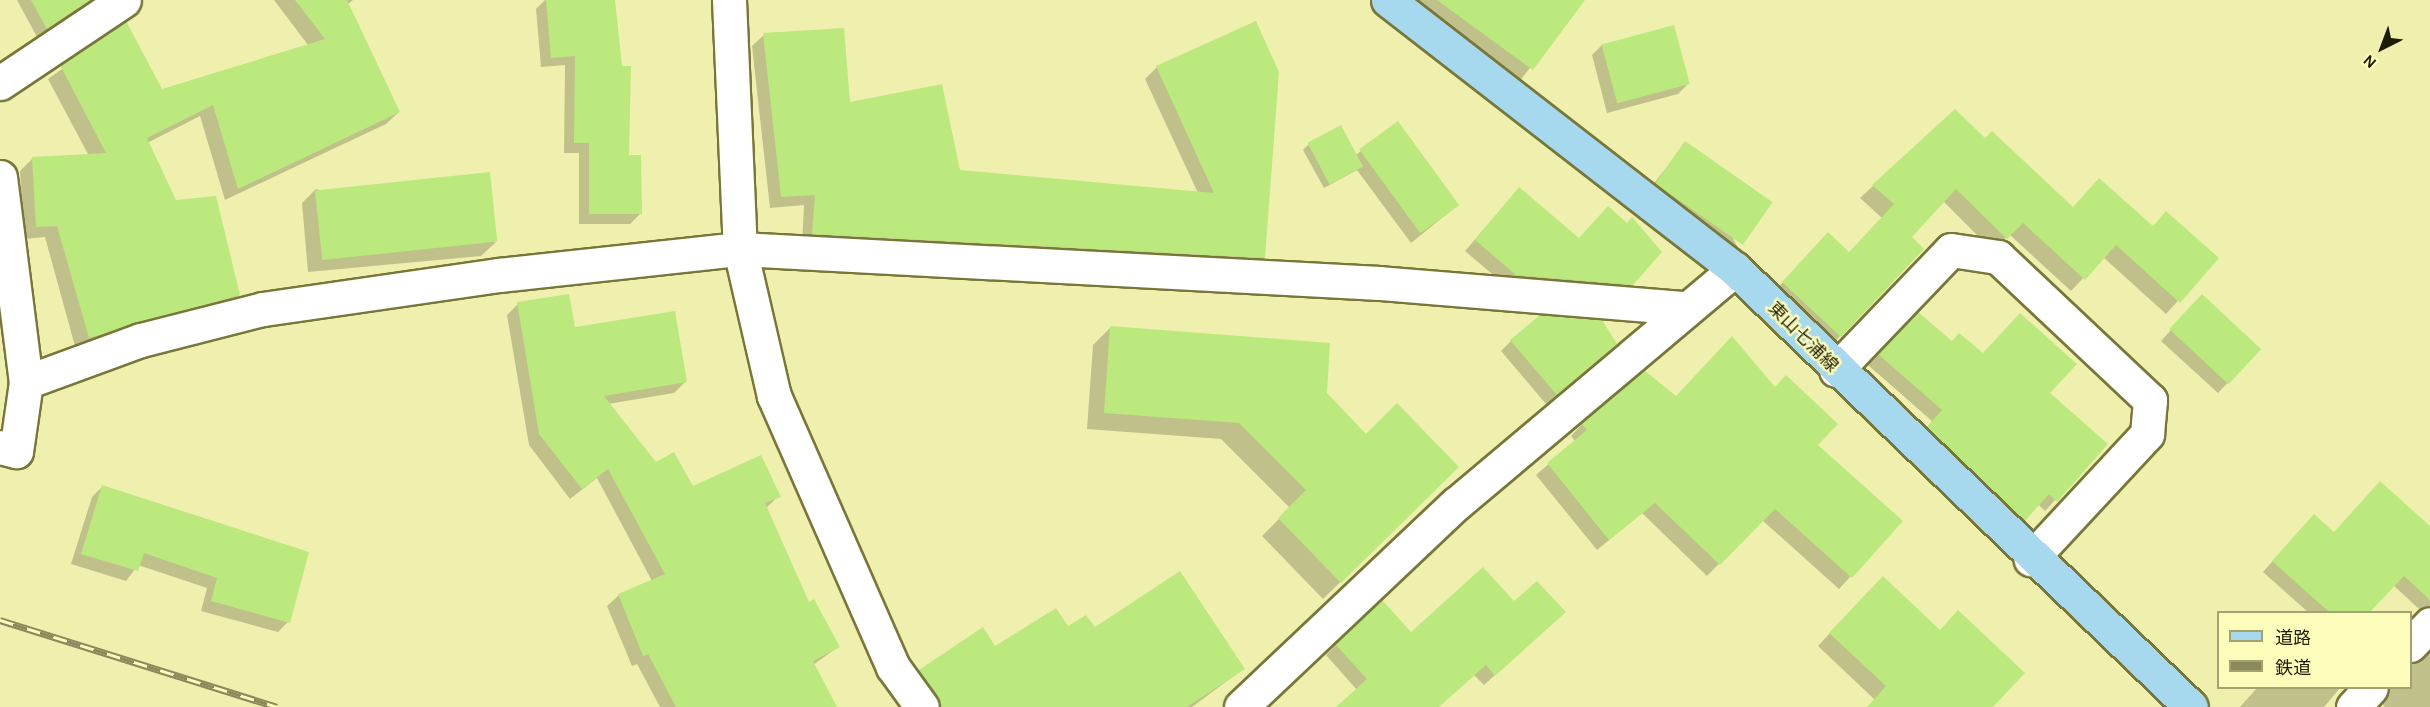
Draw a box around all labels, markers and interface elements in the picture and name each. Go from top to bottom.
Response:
north arrow [2352,18,2412,78]
text: N [2359,51,2380,73]
street label: 東山七浦線 [1764,298,1842,376]
legend [2217,611,2412,689]
text: 道路 [2275,627,2311,649]
text: 鉄道 [2275,657,2311,679]

